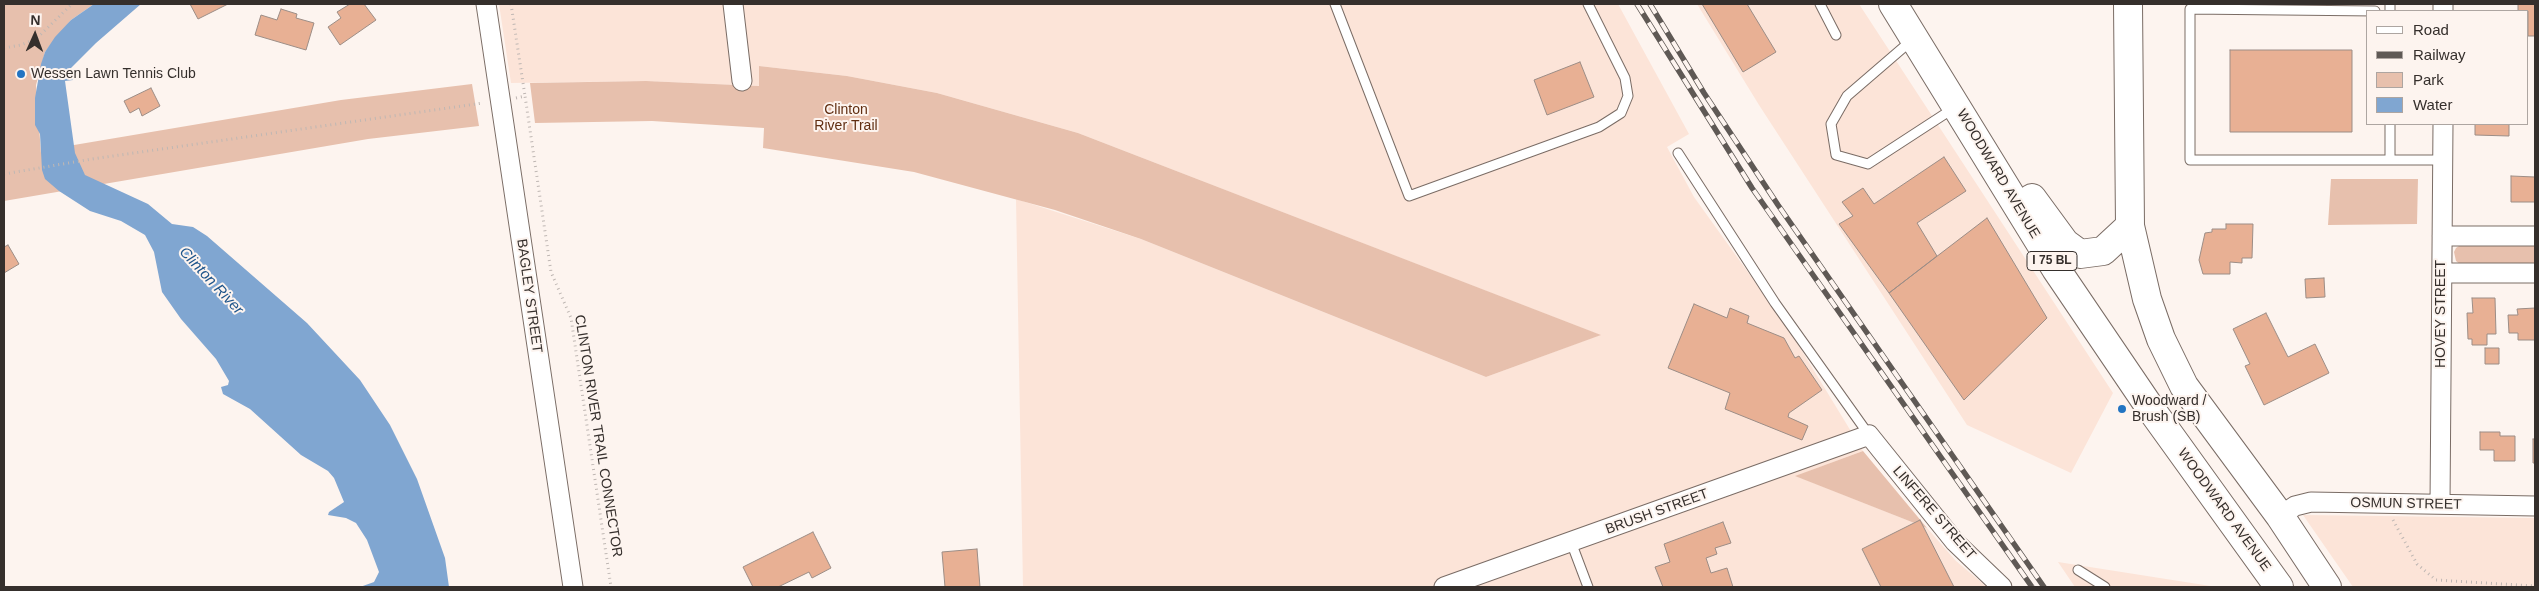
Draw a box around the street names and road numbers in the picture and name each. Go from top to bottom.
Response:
street label: WOODWARD AVENUE [1953,106,2043,242]
street label: BAGLEY STREET [513,238,545,354]
road number: I 75 BL [2027,252,2077,270]
street label: HOVEY STREET [2433,260,2449,368]
street label: CLINTON RIVER TRAIL CONNECTOR [571,314,625,558]
street label: WOODWARD AVENUE [2174,445,2274,575]
street label: LINFERE STREET [1889,463,1979,563]
street label: BRUSH STREET [1603,486,1711,538]
street label: OSMUN STREET [2350,495,2462,513]

